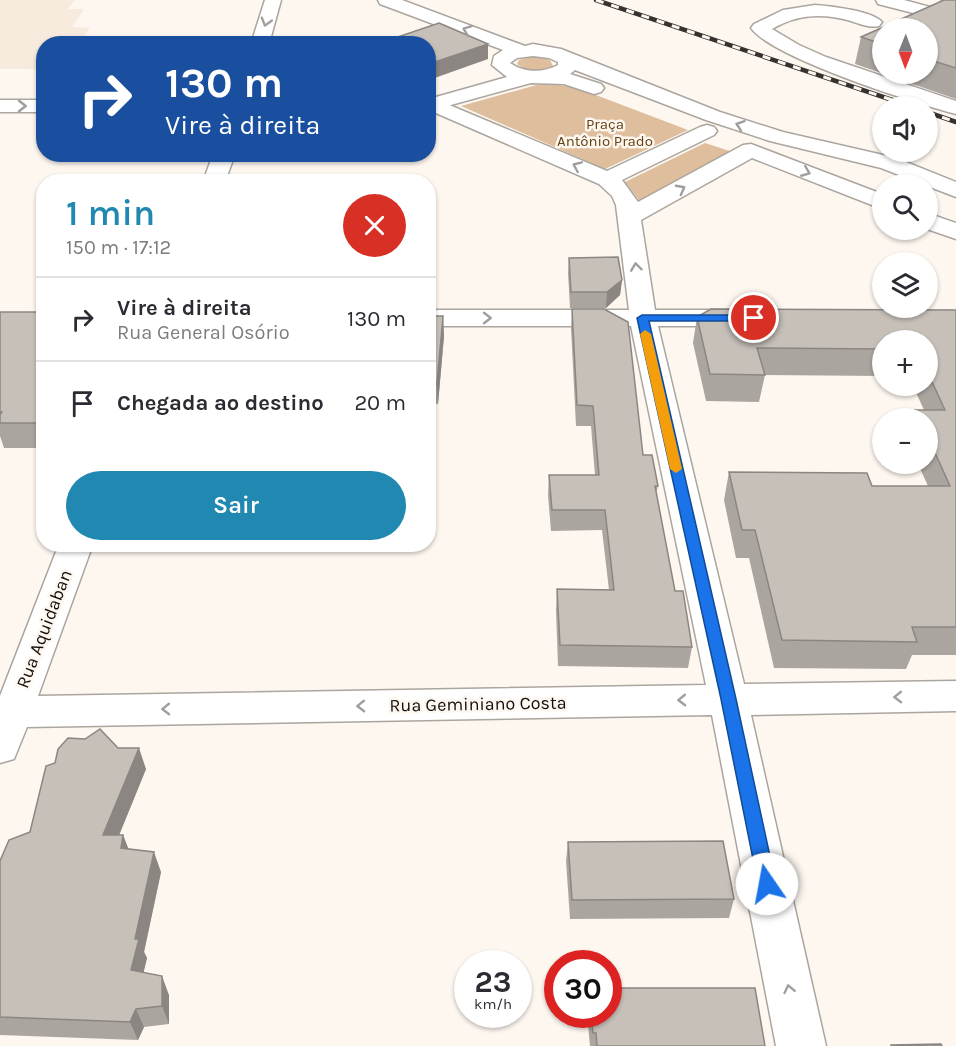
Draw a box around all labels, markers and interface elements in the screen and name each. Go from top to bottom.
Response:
one-way arrow [261,17,274,27]
north arrow [872,18,938,84]
map controls [872,18,938,474]
one-way arrow [462,25,473,38]
text: 130 m [165,58,283,108]
icon: right [66,60,144,138]
button: sound [872,96,938,162]
one-way arrow [17,100,26,112]
text: Vire à direita [165,109,320,141]
park label: Praça Antônio Prado [557,115,653,150]
one-way arrow [735,120,746,132]
one-way arrow [572,161,583,173]
one-way arrow [799,165,810,177]
button: search [872,174,938,240]
one-way arrow [675,185,685,196]
text: 1 min [66,192,155,234]
button: close [343,194,406,257]
text: 150 m · 17:12 [66,236,171,259]
button: layers [872,252,938,318]
one-way arrow [630,263,643,272]
pin [728,292,779,343]
text: Vire à direita [117,295,252,321]
icon: arrive [737,301,770,334]
icon: right [66,303,99,336]
text: 130 m [347,306,406,332]
one-way arrow [483,312,492,324]
text: Rua General Osório [117,321,290,344]
button: + [872,330,938,396]
icon: arrive [66,387,99,420]
text: Chegada ao destino [117,390,324,416]
text: 20 m [354,390,406,416]
button: − [872,408,938,474]
button: Sair [66,471,406,540]
street label: Rua Aquidaban [11,567,77,691]
one-way arrow [893,690,902,703]
street label: Rua Geminiano Costa [389,691,567,717]
one-way arrow [677,694,686,706]
one-way arrow [356,700,365,712]
one-way arrow [161,703,170,716]
position arrow [735,852,799,916]
speed limit sign: 30 [544,950,622,1028]
text: 23 [475,964,511,1000]
one-way arrow [783,984,796,994]
text: km/h [474,995,512,1013]

